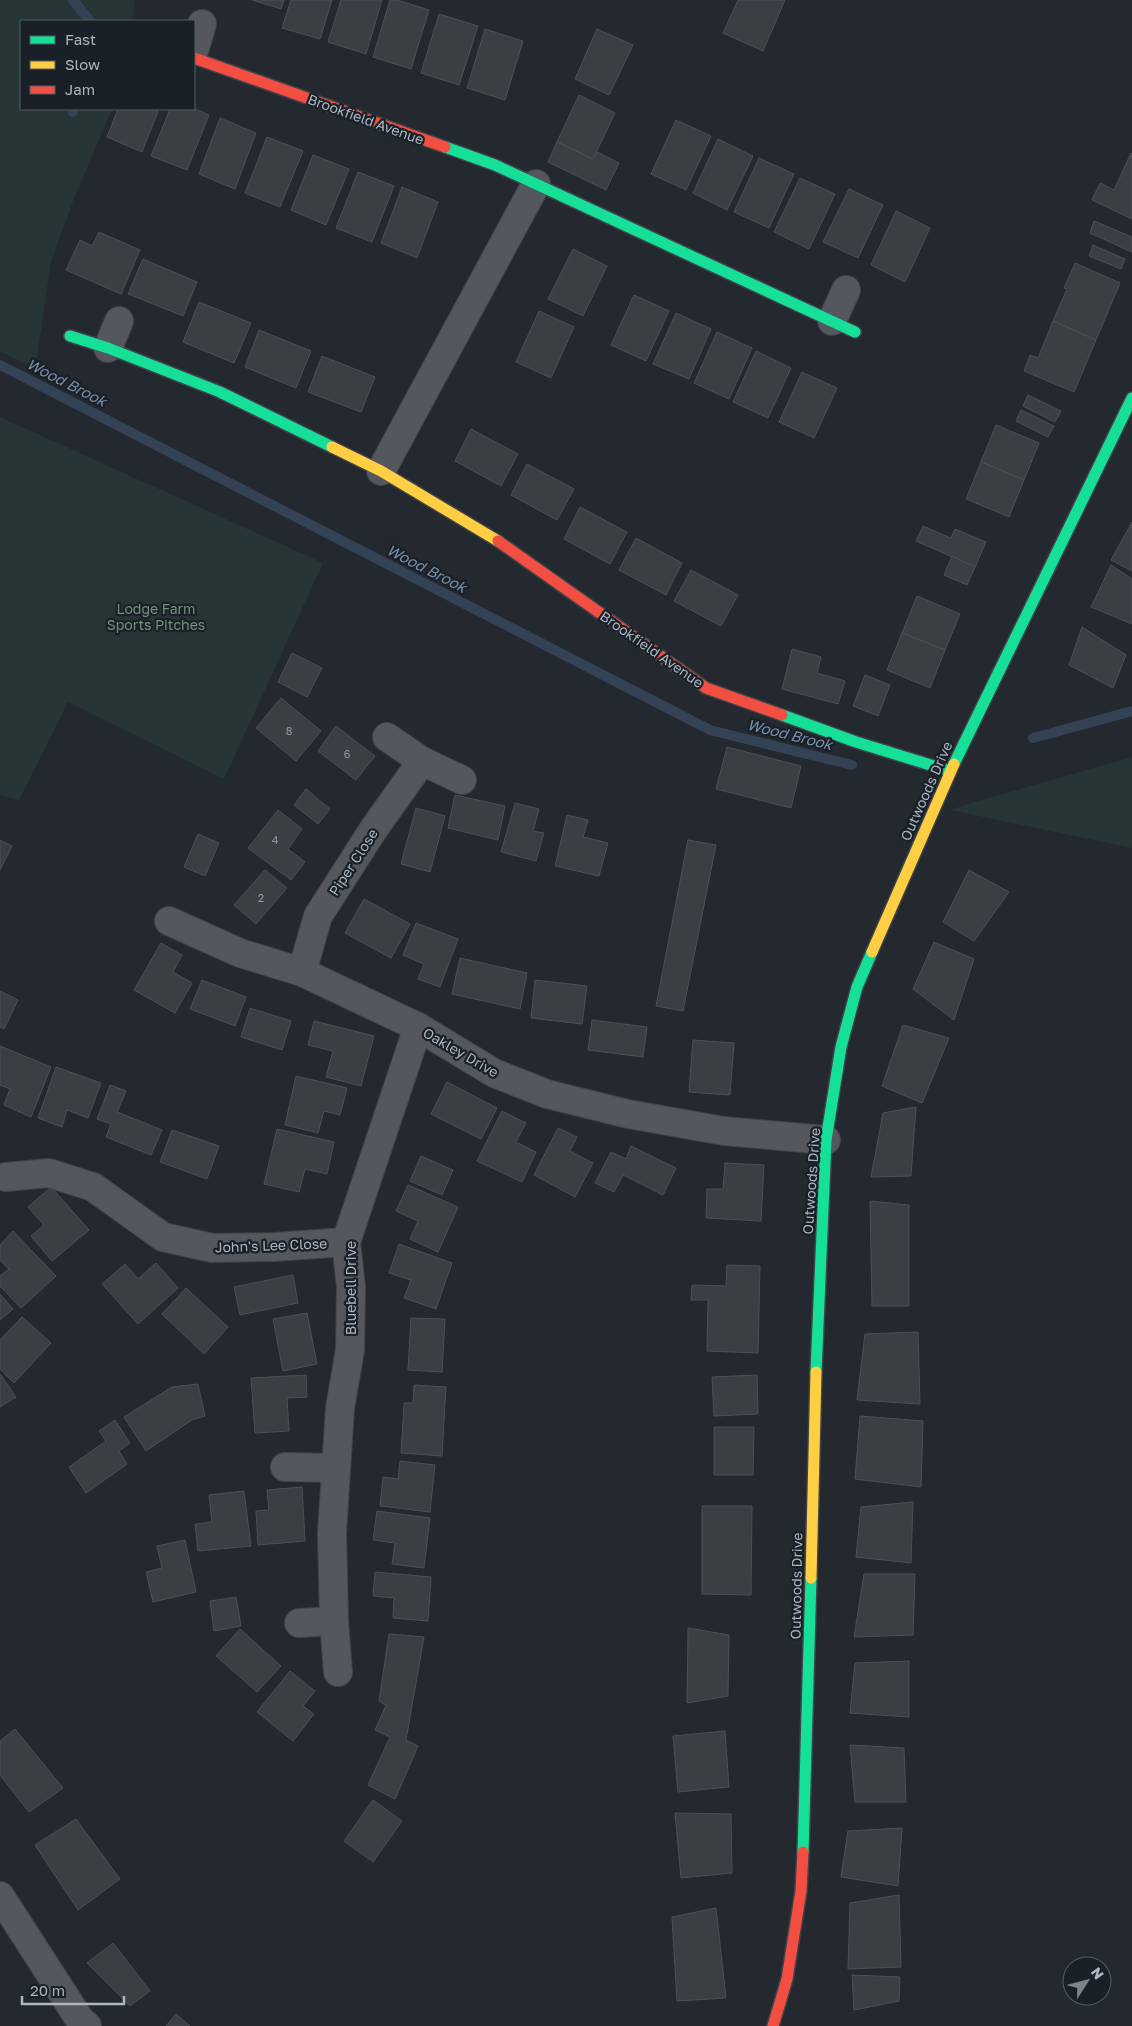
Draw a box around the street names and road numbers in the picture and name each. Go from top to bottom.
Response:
street label: Brookfield Avenue [306,90,426,148]
street label: Brookfield Avenue [597,607,707,691]
street label: Outwoods Drive [897,739,955,843]
street label: Piper Close [325,825,381,899]
street label: Oakley Drive [420,1024,502,1080]
street label: Outwoods Drive [799,1127,823,1235]
street label: John's Lee Close [214,1235,328,1255]
street label: Bluebell Drive [342,1241,359,1335]
street label: Outwoods Drive [787,1532,805,1640]

